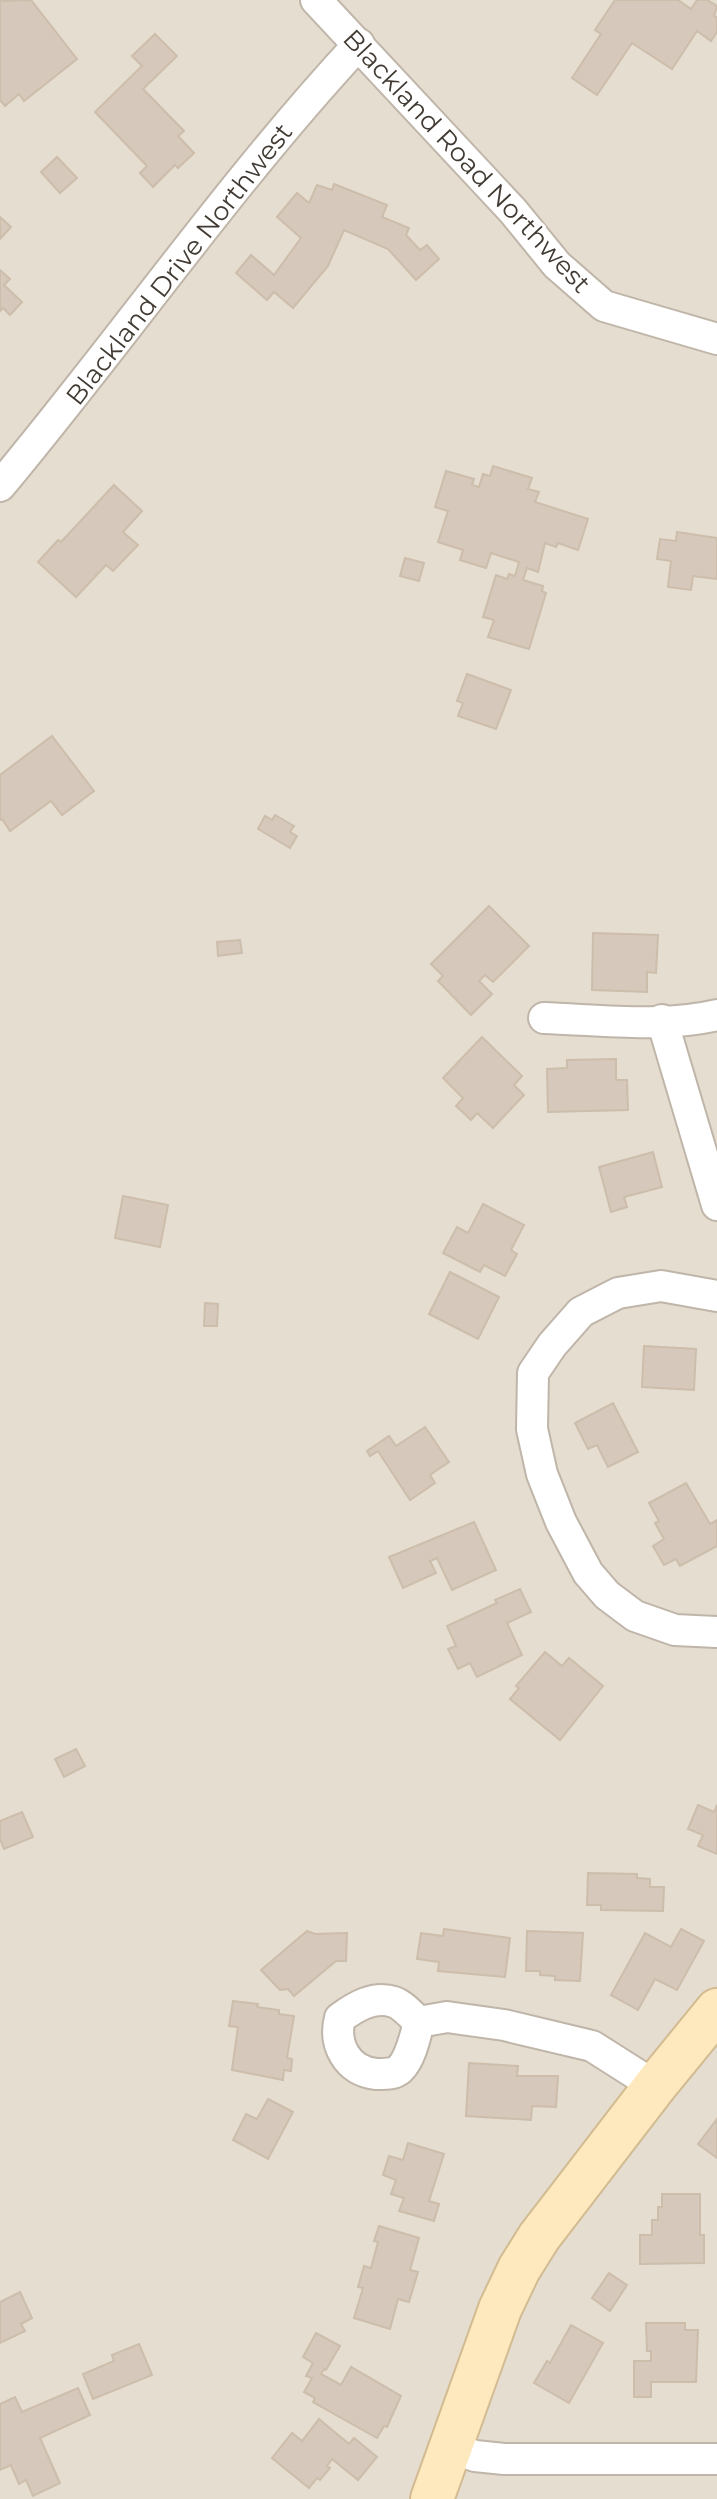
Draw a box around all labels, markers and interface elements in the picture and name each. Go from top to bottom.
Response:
street label: Blackland Road Northwest [336,23,598,299]
street label: Blackland Drive Northwest [59,117,299,411]

